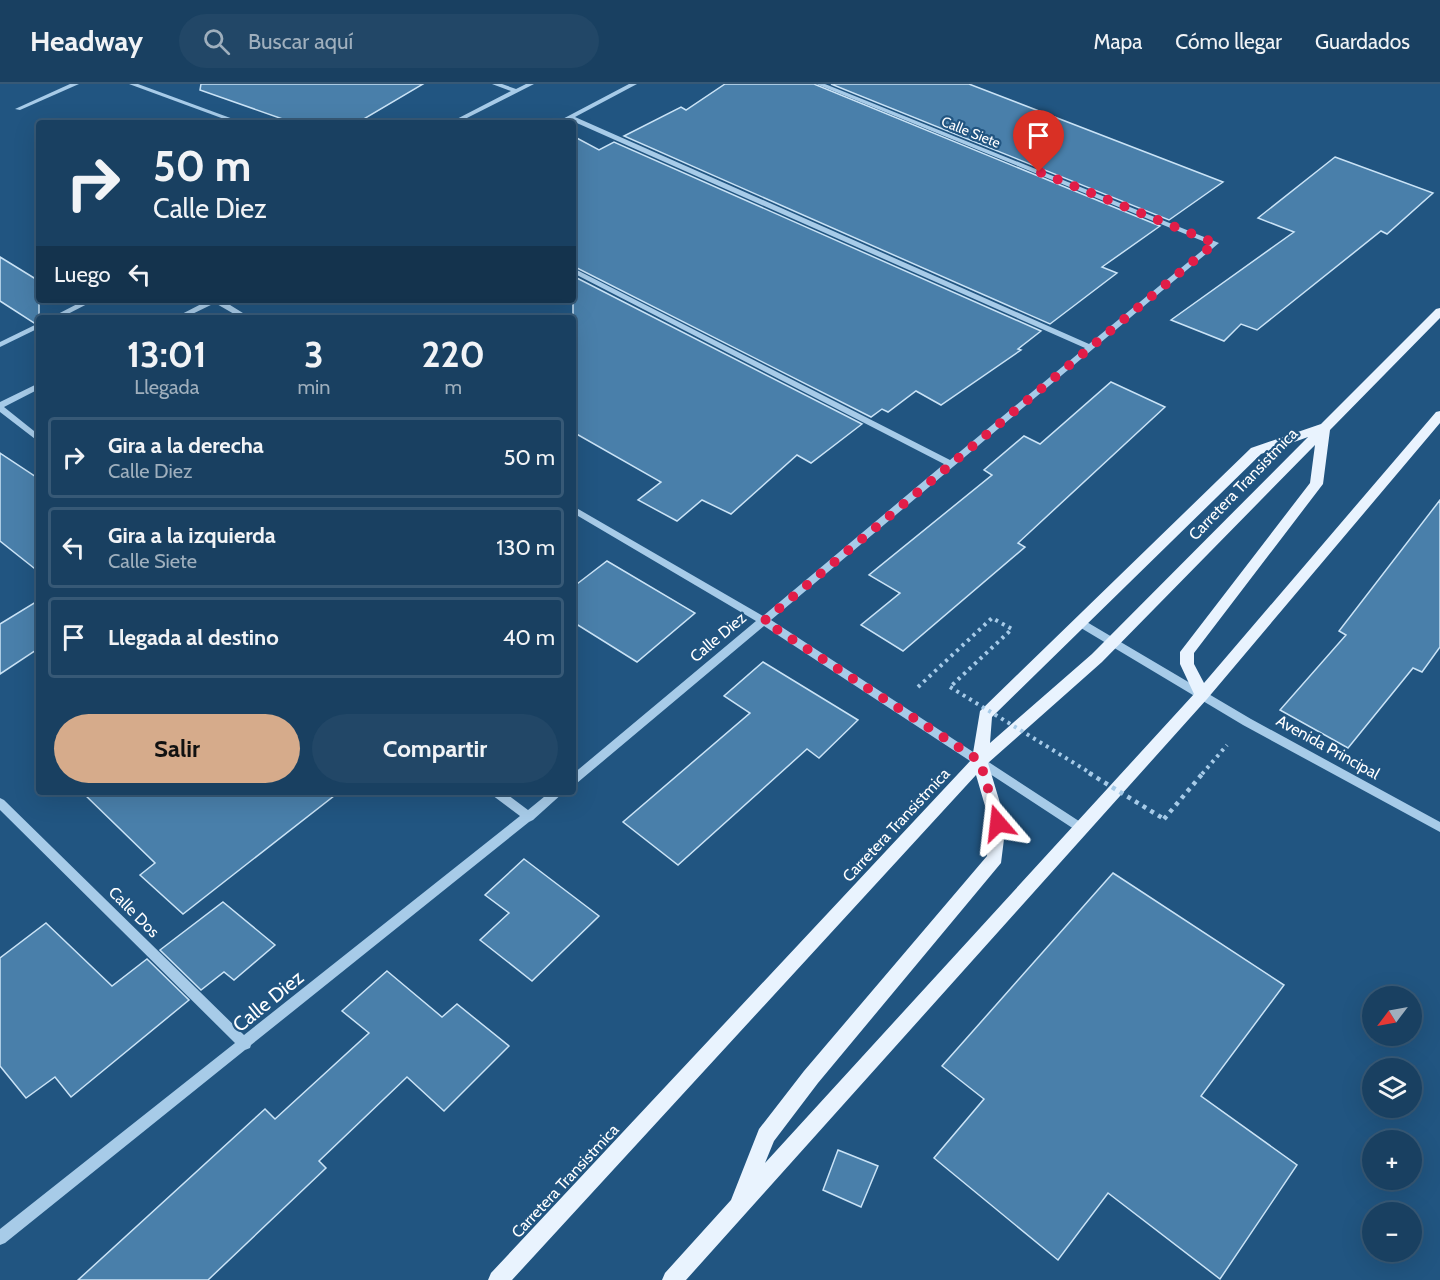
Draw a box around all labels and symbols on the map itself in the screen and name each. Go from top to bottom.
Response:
pin [1013,110,1064,172]
street label: Calle Siete [939,112,1003,152]
street label: Carretera Transistmica [1185,424,1302,544]
street label: Calle Diez [686,608,750,666]
street label: Avenida Principal [1273,711,1383,783]
street label: Carretera Transistmica [838,764,954,886]
position arrow [966,791,1030,855]
street label: Calle Dos [105,883,164,942]
street label: Calle Diez [228,965,308,1037]
north arrow [1362,986,1422,1046]
street label: Carretera Transistmica [507,1120,623,1242]

